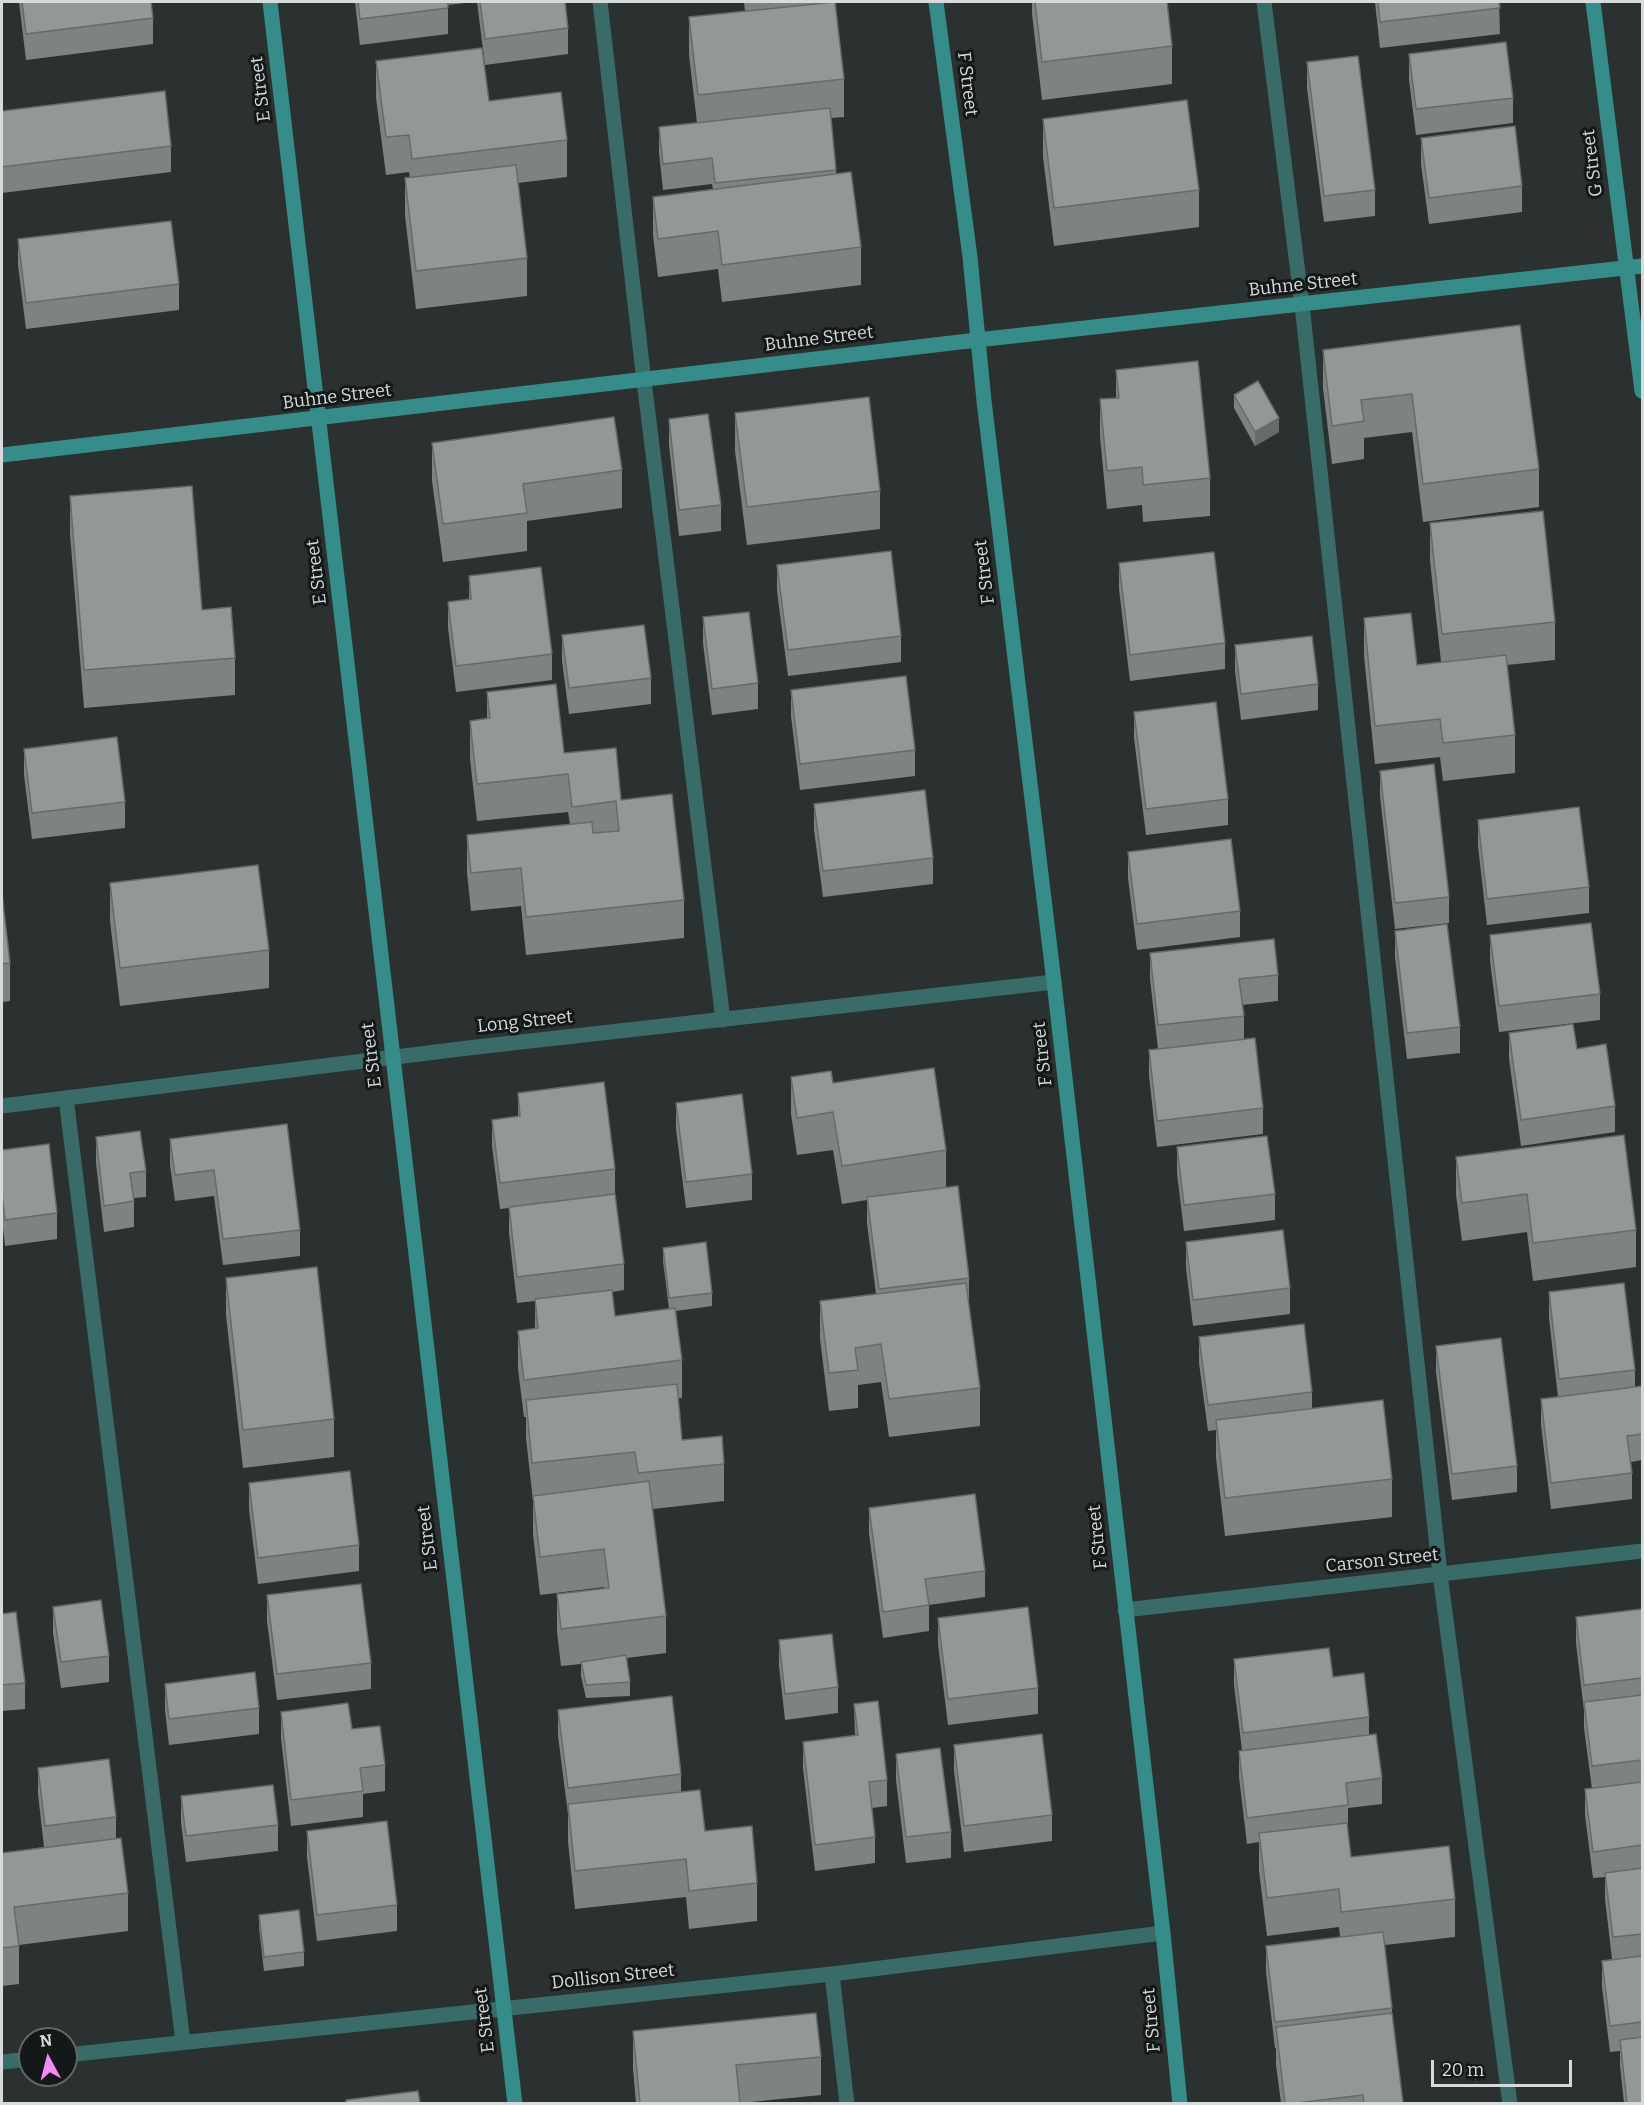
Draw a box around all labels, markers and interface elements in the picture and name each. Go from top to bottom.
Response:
street label: F Street [952,51,982,117]
street label: E Street [246,55,276,123]
street label: G Street [1578,128,1608,198]
street label: Buhne Street [1248,269,1358,301]
street label: Buhne Street [763,322,875,356]
street label: Buhne Street [281,380,393,414]
street label: E Street [302,538,332,606]
street label: F Street [970,539,1000,605]
street label: Long Street [476,1006,574,1038]
street label: E Street [357,1021,387,1089]
street label: F Street [1029,1021,1057,1087]
street label: E Street [413,1504,443,1572]
street label: F Street [1084,1504,1112,1570]
street label: Carson Street [1324,1544,1440,1578]
street label: Dollison Street [550,1960,676,1994]
street label: E Street [470,1986,500,2054]
street label: F Street [1138,1987,1166,2053]
north arrow [18,2027,78,2087]
text: N [39,2030,53,2051]
scale bar [1434,2048,1575,2086]
text: 20 m [1442,2059,1484,2081]

